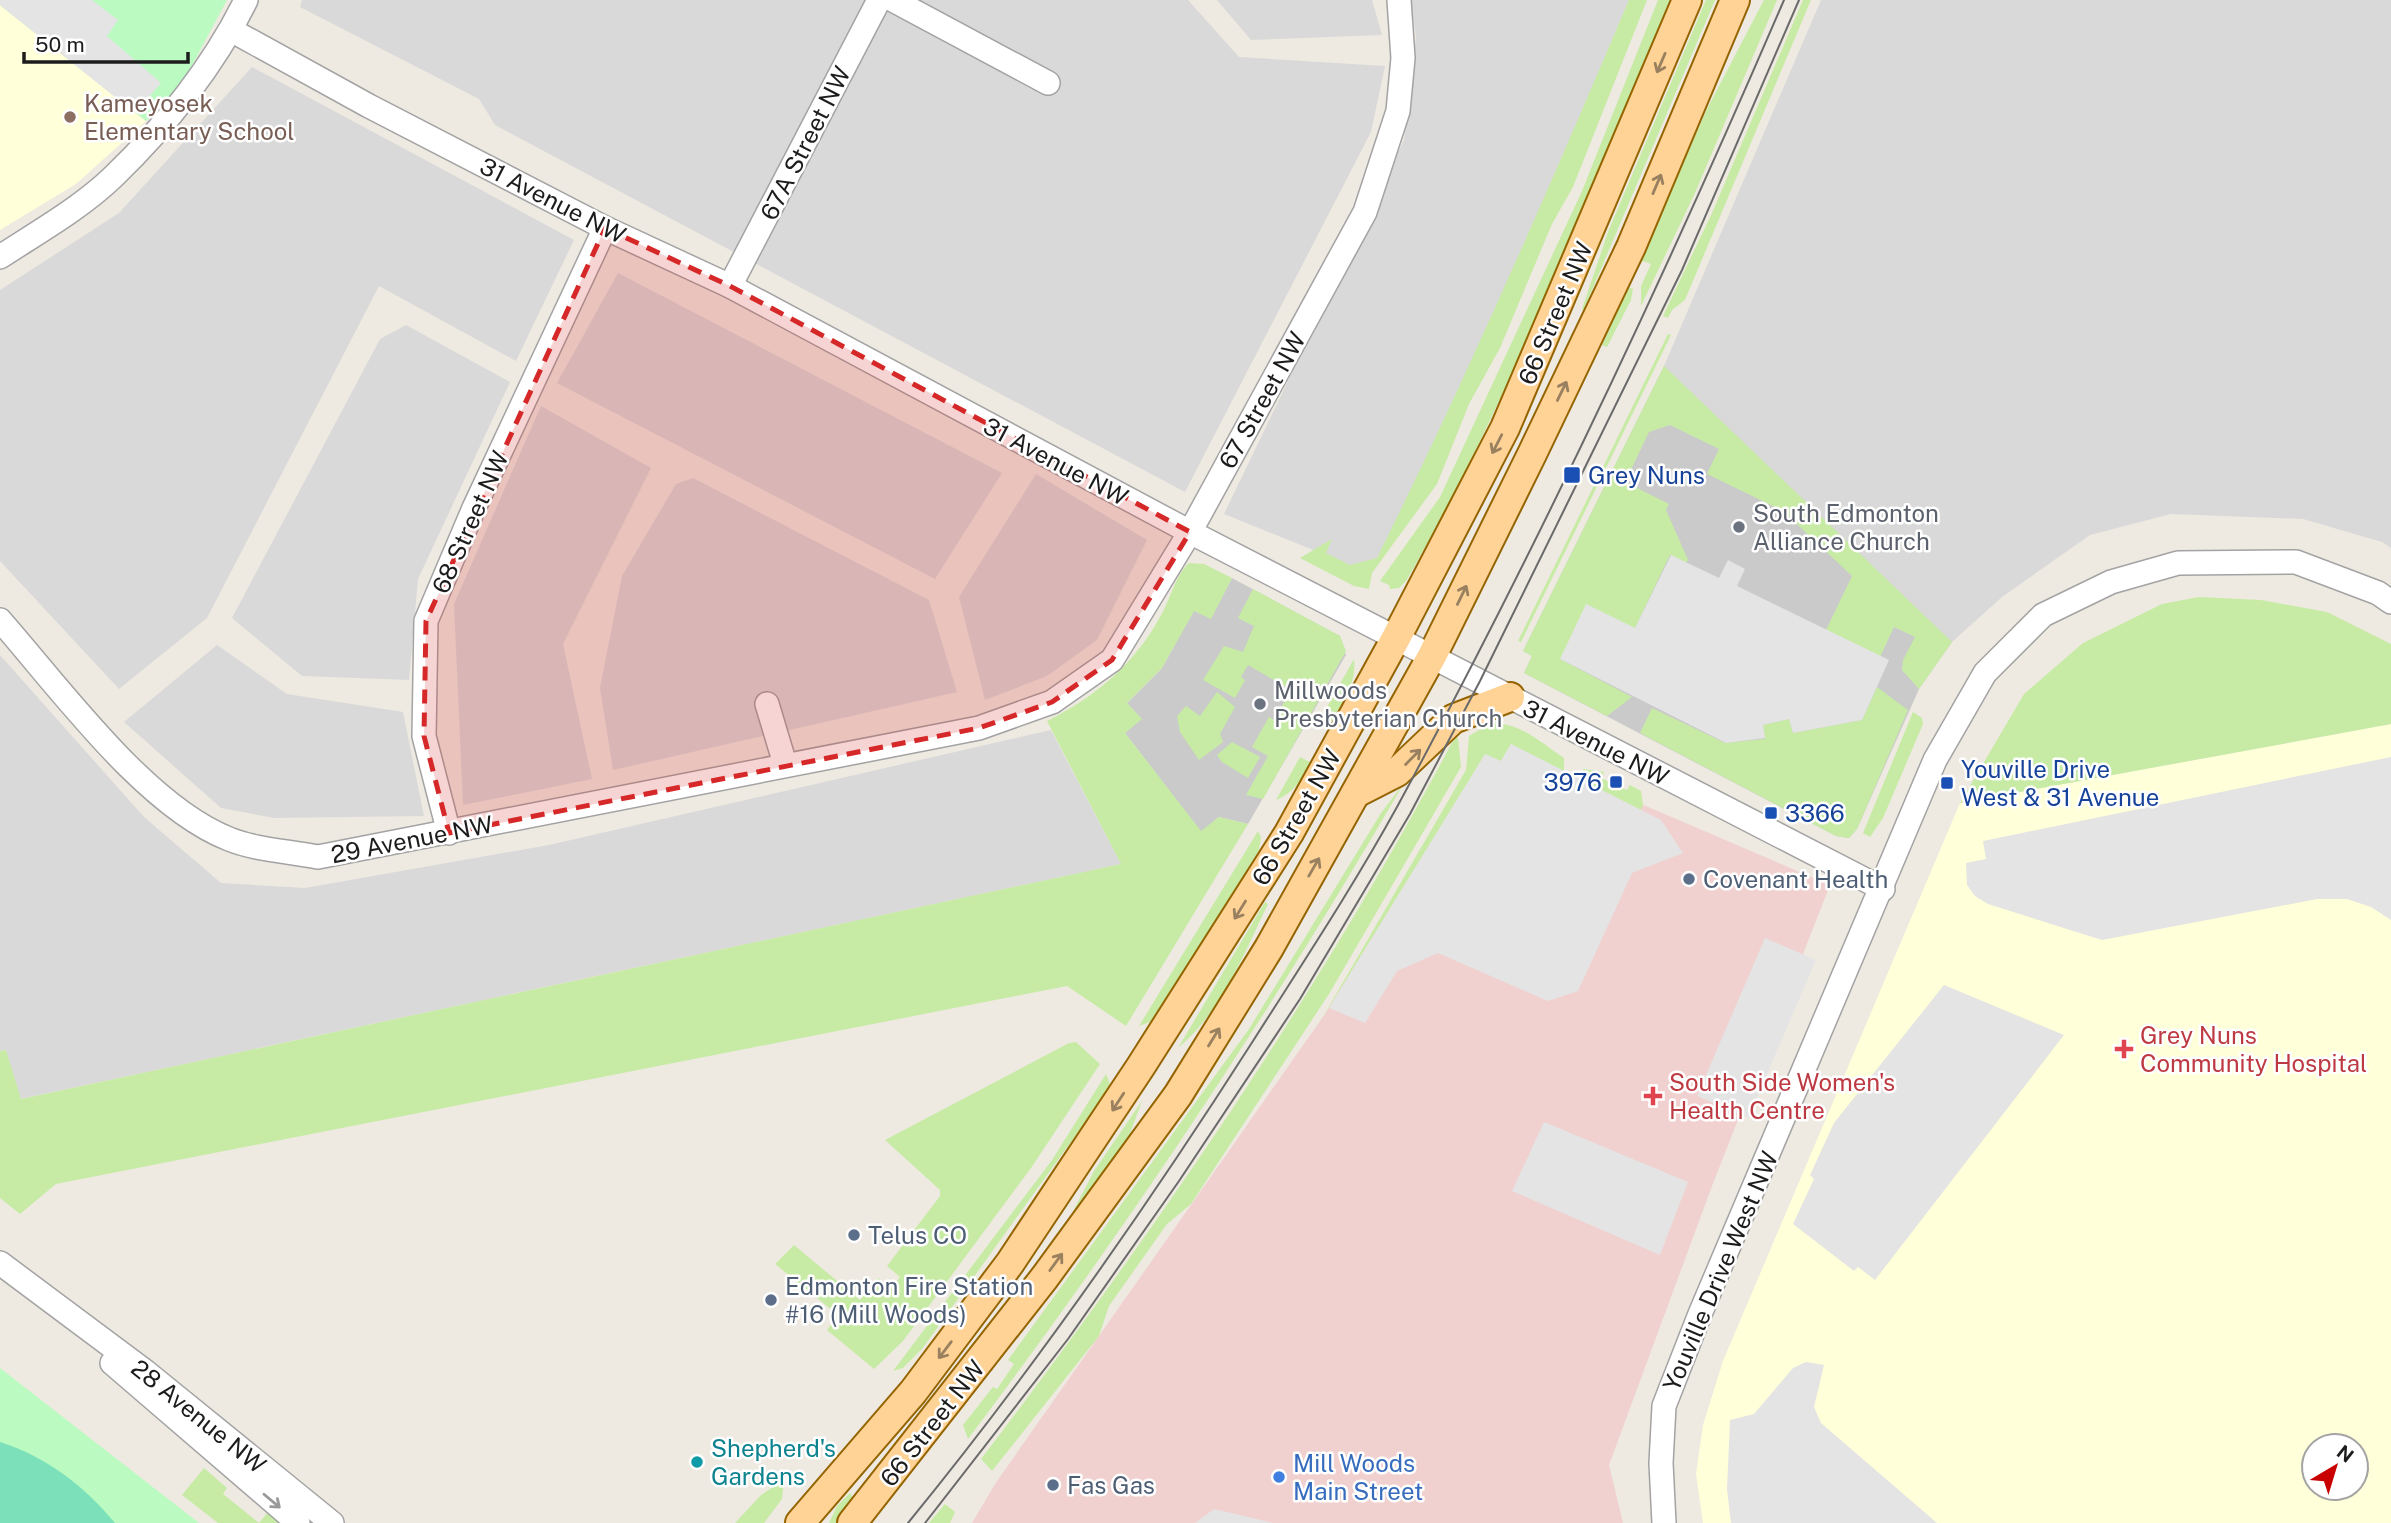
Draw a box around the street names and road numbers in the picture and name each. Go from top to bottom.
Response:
street label: 67A Street NW [754,61,856,225]
street label: 31 Avenue NW [475,151,631,249]
street label: 66 Street NW [1512,237,1598,389]
street label: 67 Street NW [1213,327,1311,473]
street label: 31 Avenue NW [979,411,1133,511]
street label: 68 Street NW [426,446,514,598]
street label: 31 Avenue NW [1518,693,1674,791]
street label: 66 Street NW [1246,744,1346,890]
street label: 29 Avenue NW [329,810,495,868]
street label: Youville Drive West NW [1657,1147,1783,1395]
street label: 28 Avenue NW [126,1353,272,1479]
street label: 66 Street NW [874,1354,990,1492]

